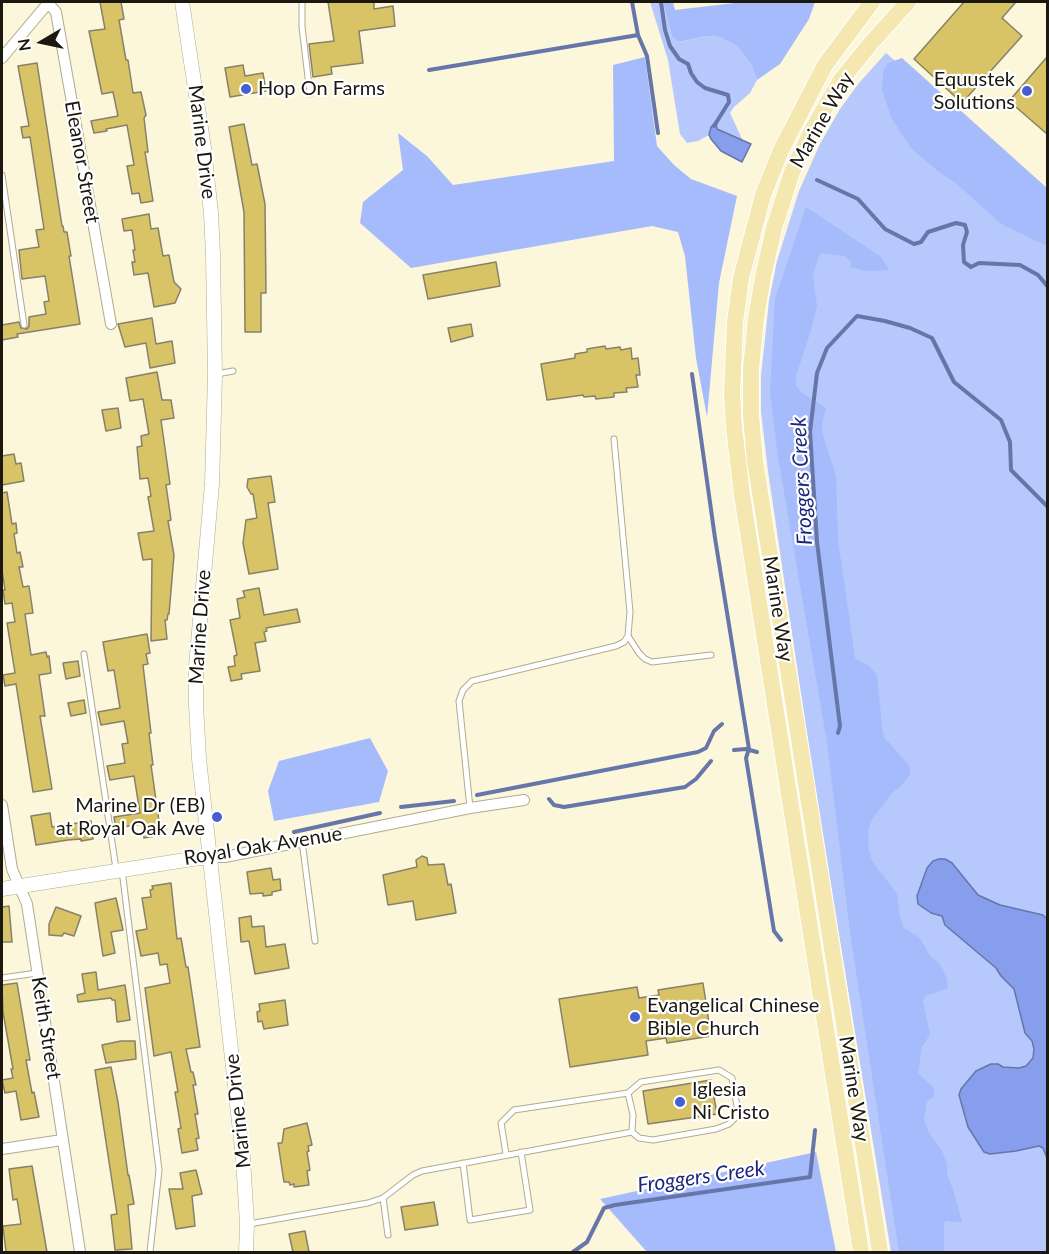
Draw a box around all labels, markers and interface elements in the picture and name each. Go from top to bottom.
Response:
north arrow [12,12,72,72]
text: N [13,37,34,52]
street label: Marine Way [785,68,859,172]
place label: Equustek Solutions [934,68,1015,115]
place label: Hop On Farms [258,77,385,101]
marker: Hop On Farms [239,82,253,96]
street label: Marine Drive [183,84,221,200]
marker: Equustek Solutions [1020,84,1034,98]
street label: Eleanor Street [59,99,105,225]
water label: Froggers Creek [786,416,818,546]
street label: Marine Way [758,554,798,664]
street label: Marine Drive [184,569,216,685]
place label: Marine Dr (EB) at Royal Oak Ave [56,794,205,841]
marker: Marine Dr (EB) at Royal Oak Ave [210,810,224,824]
street label: Royal Oak Avenue [182,822,344,870]
street label: Keith Street [26,975,66,1081]
place label: Evangelical Chinese Bible Church [647,994,819,1041]
marker: Evangelical Chinese Bible Church [628,1010,642,1024]
street label: Marine Way [834,1034,874,1144]
street label: Marine Drive [220,1053,256,1169]
place label: Iglesia Ni Cristo [692,1078,770,1125]
marker: Iglesia Ni Cristo [673,1095,687,1109]
water label: Froggers Creek [636,1156,766,1198]

